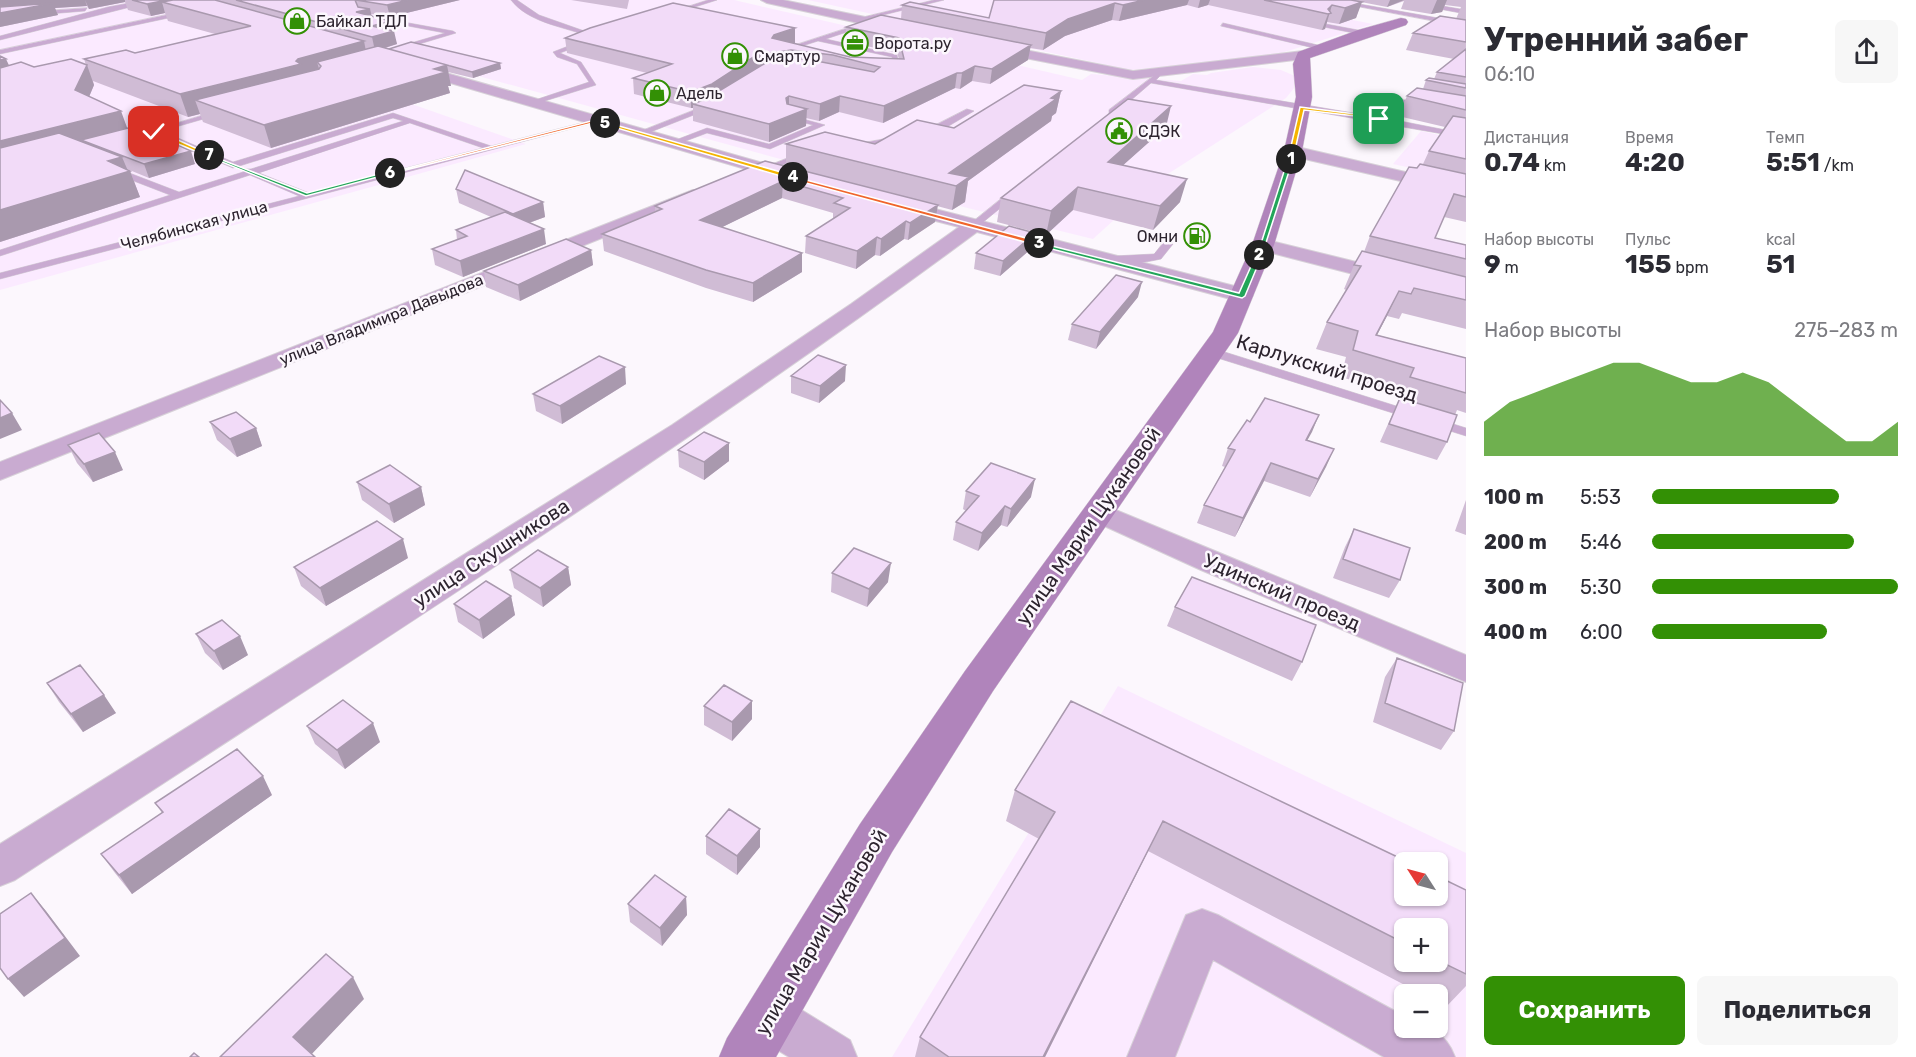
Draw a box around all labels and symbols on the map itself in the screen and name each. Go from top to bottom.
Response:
shop icon: Байкал ТДЛ [282,6,312,36]
place label: Байкал ТДЛ [316,12,407,31]
office icon: Ворота.ру [840,28,870,58]
place label: Ворота.ру [874,34,952,53]
shop icon: Смартур [720,41,750,71]
place label: Смартур [754,47,820,66]
shop icon: Адель [642,78,672,108]
place label: Адель [676,84,723,103]
pin [1353,93,1404,144]
pin [128,106,179,157]
pin: 5 [590,108,620,138]
public building icon: СДЭК [1104,116,1134,146]
place label: СДЭК [1138,122,1180,141]
pin: 7 [194,140,224,170]
pin: 1 [1276,144,1306,174]
pin: 6 [375,158,405,188]
pin: 4 [778,162,808,192]
street label: Челябинская улица [119,197,270,254]
fuel station icon: Омни [1182,221,1212,251]
place label: Омни [1137,227,1178,246]
pin: 3 [1024,228,1054,258]
pin: 2 [1244,240,1274,270]
street label: улица Владимира Давыдова [277,270,486,369]
street label: Карлукский проезд [1234,329,1420,407]
street label: улица Марии Цукановой [1010,422,1166,630]
street label: улица Скушникова [408,494,574,612]
street label: Удинский проезд [1200,548,1364,636]
street label: улица Марии Цукановой [750,825,892,1039]
north arrow [1394,852,1448,906]

